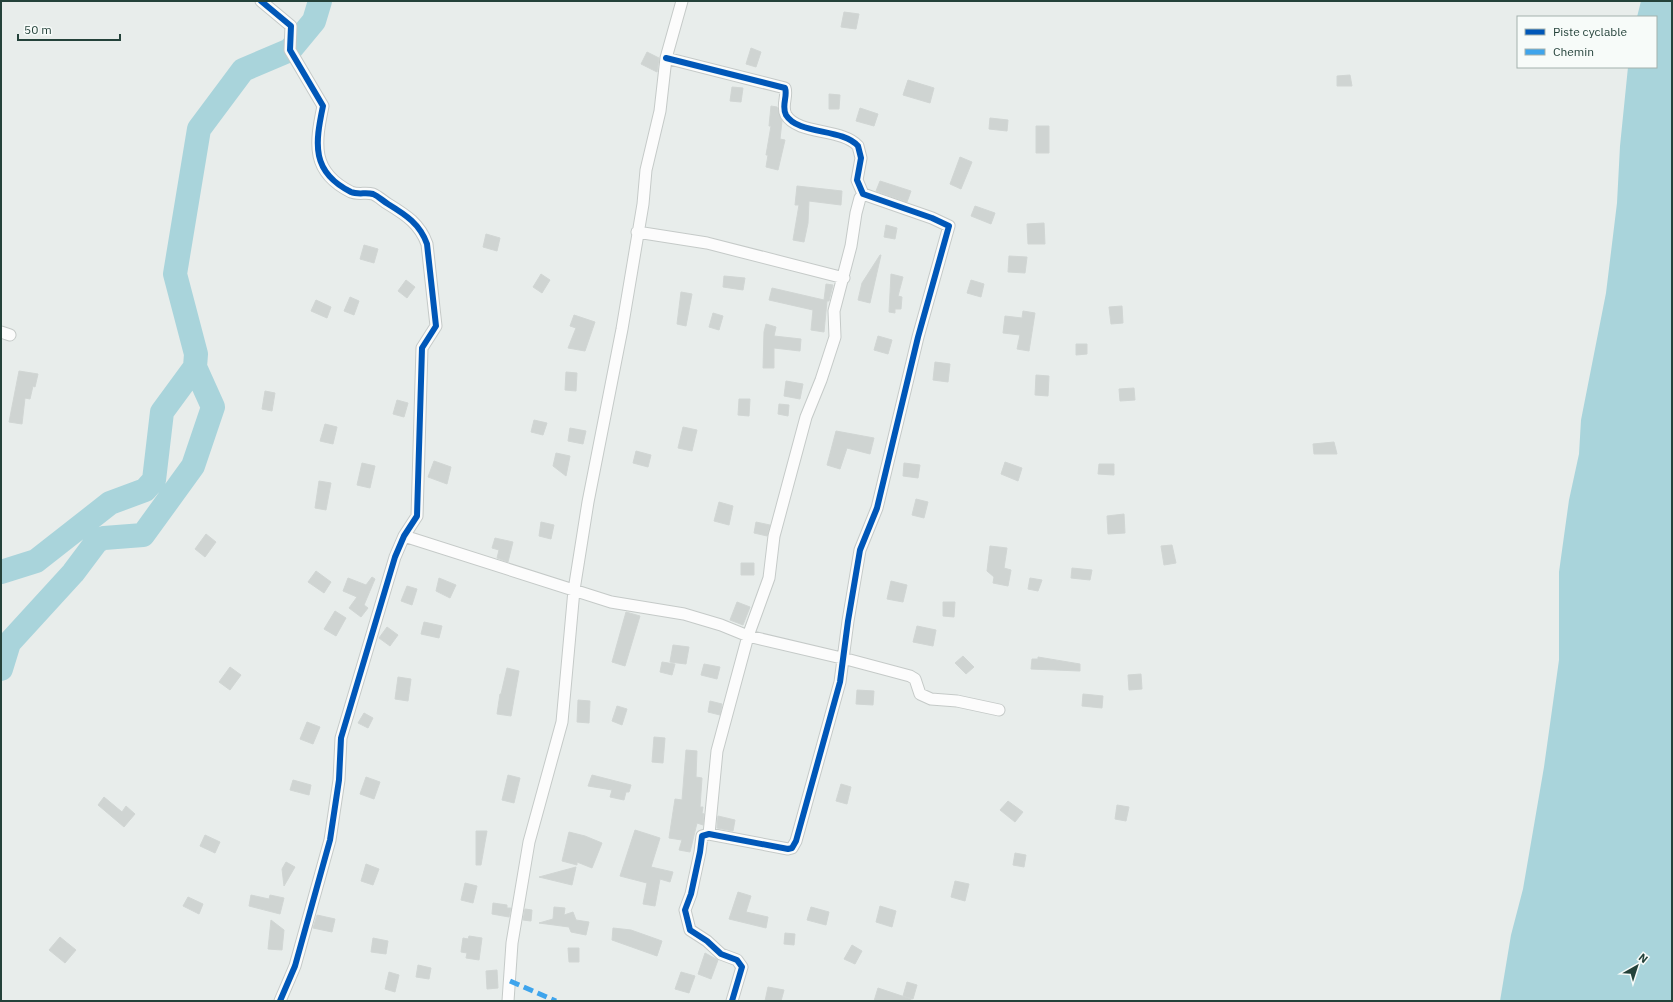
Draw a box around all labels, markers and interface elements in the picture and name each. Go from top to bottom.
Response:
scale bar [18,16,120,42]
legend [1517,16,1657,68]
text: 50 m [24,22,52,37]
text: Piste cyclable [1553,24,1628,39]
text: Chemin [1553,44,1594,59]
north arrow [1617,946,1657,986]
text: N [1636,950,1651,966]

